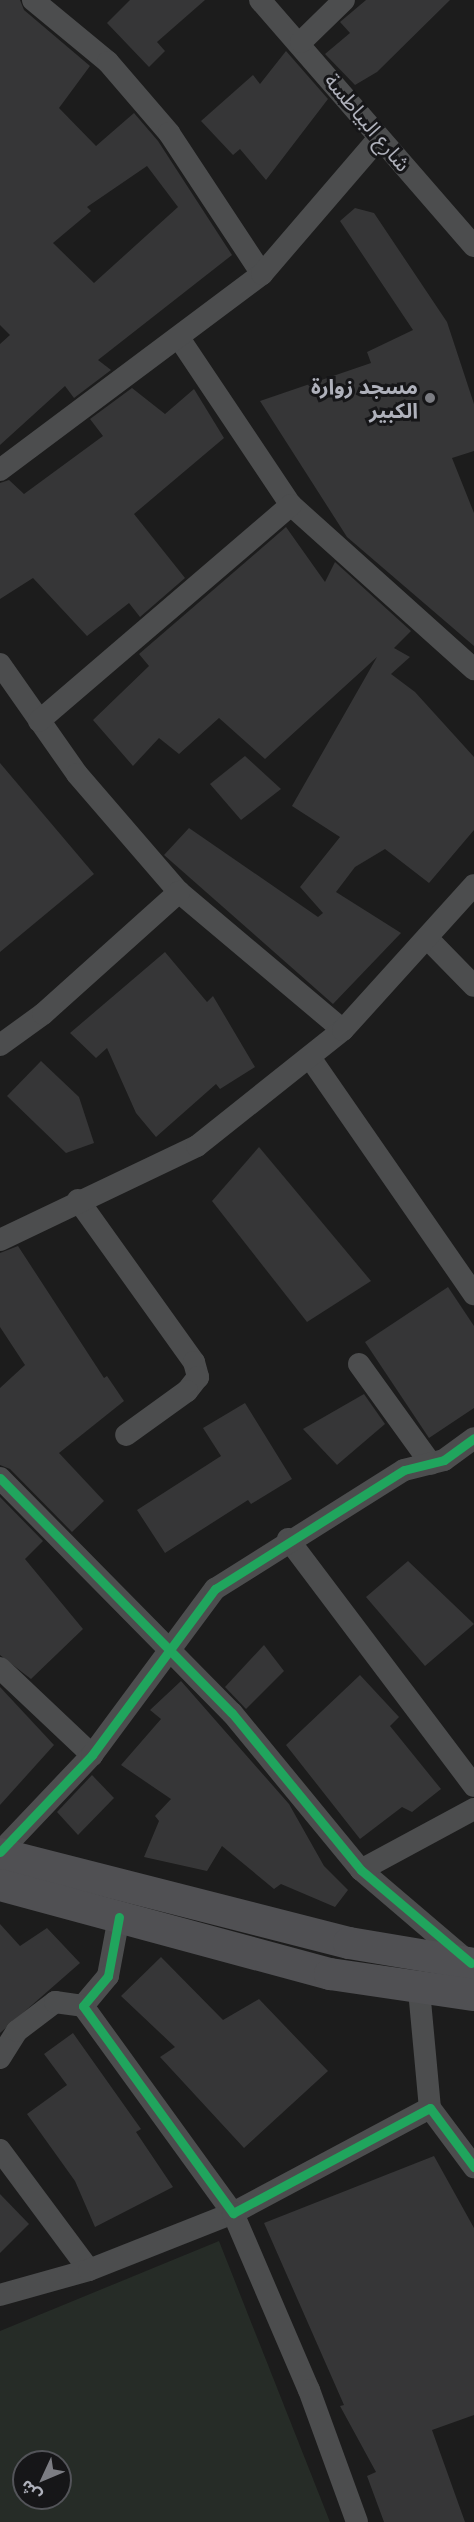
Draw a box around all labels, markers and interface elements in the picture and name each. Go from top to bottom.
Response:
street label: شارع البياطسة [320,68,416,176]
place label: مسجد زوارة الكبير [311,373,418,423]
marker: مسجد زوارة الكبير [423,391,437,405]
north arrow [12,2450,72,2510]
text: ش [16,2476,45,2506]

